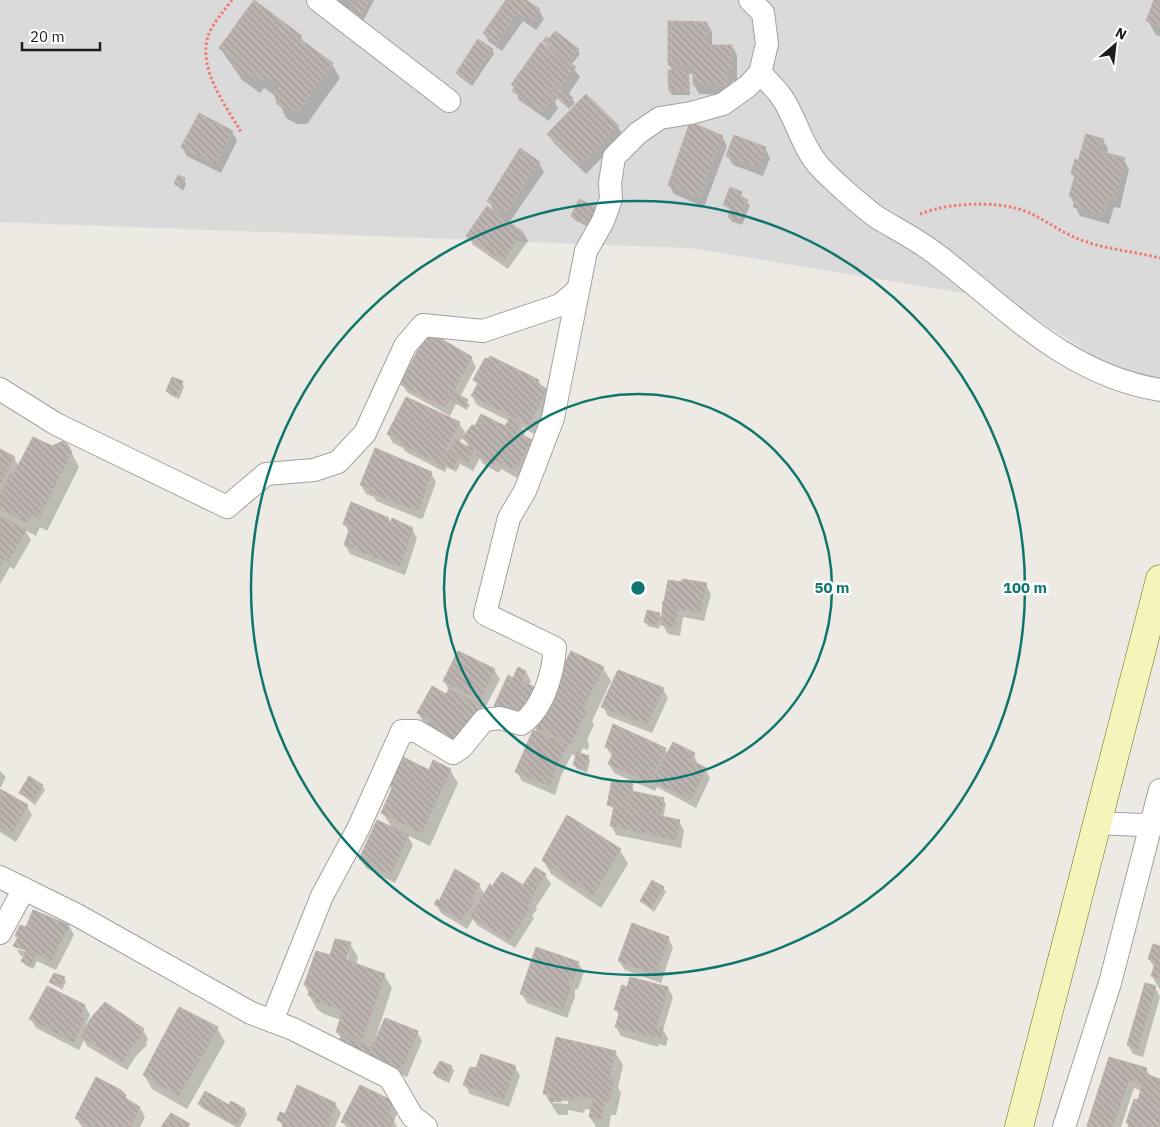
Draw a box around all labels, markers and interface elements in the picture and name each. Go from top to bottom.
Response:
scale bar [22,20,100,52]
north arrow [1090,20,1140,70]
text: N [1112,23,1130,44]
text: 20 m [30,27,65,46]
text: 50 m [815,578,849,597]
text: 100 m [1003,578,1047,597]
centre of rings [629,579,647,597]

